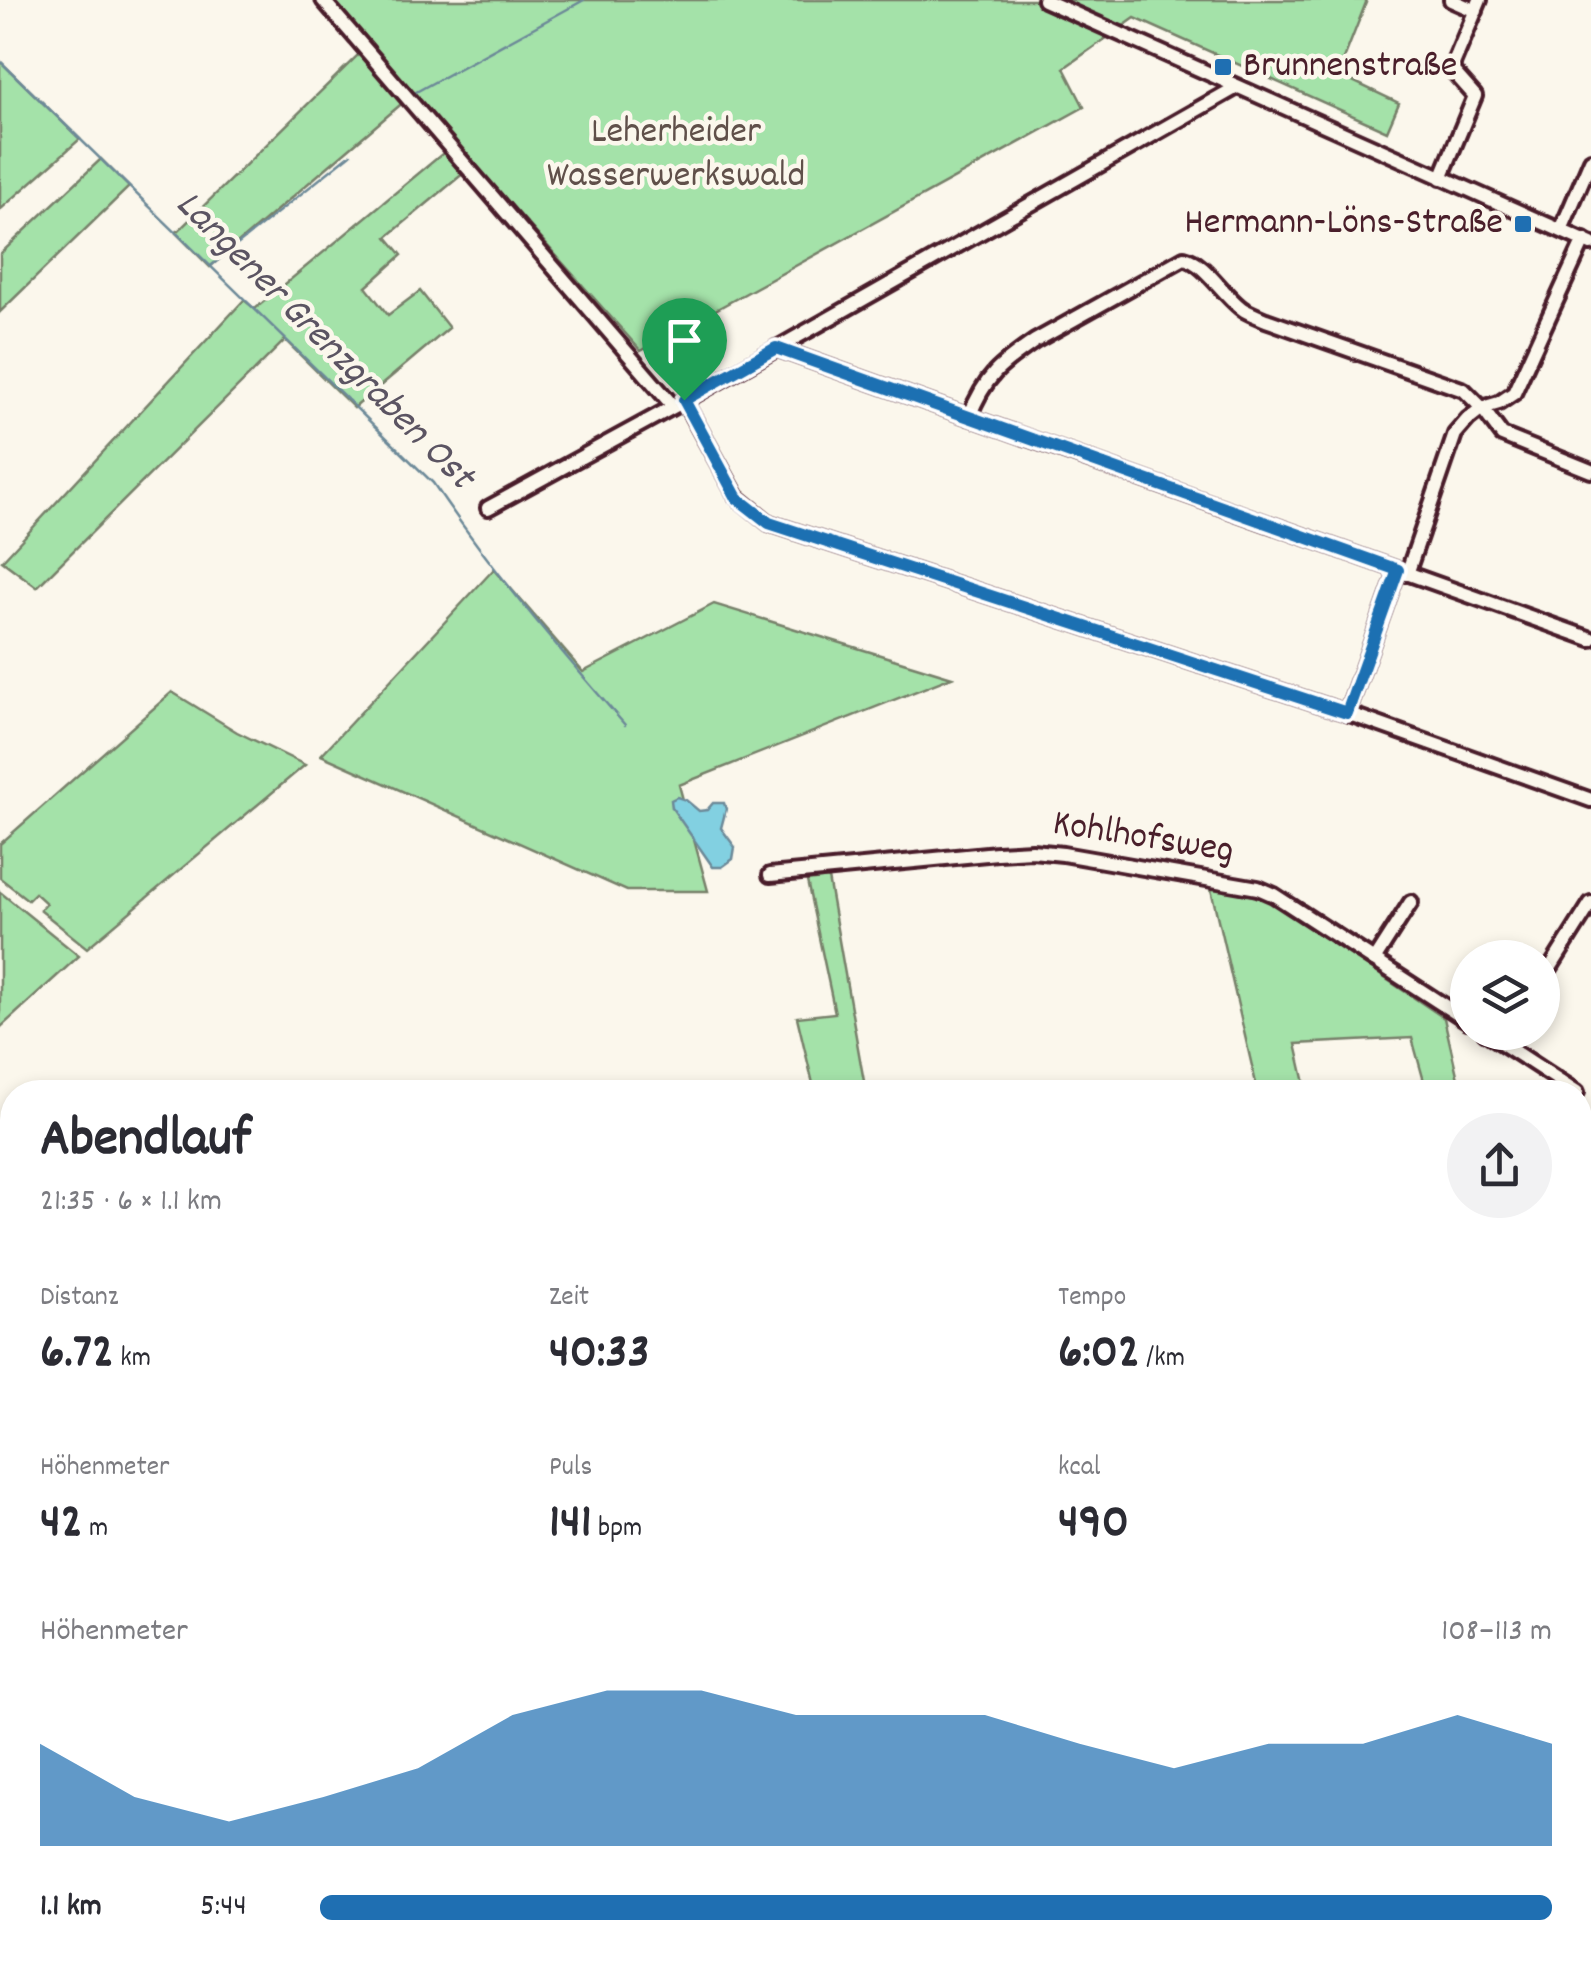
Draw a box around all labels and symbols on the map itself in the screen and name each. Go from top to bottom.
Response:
place label: Brunnenstraße [1243,40,1458,95]
marker: Brunnenstraße [1212,56,1234,78]
park label: Leherheider Wasserwerkswald [547,106,805,205]
water label: Langener Grenzgraben Ost [160,179,488,507]
place label: Hermann-Löns-Straße [1184,197,1503,252]
marker: Hermann-Löns-Straße [1512,213,1534,235]
pin [642,298,727,401]
street label: Kohlhofsweg [1049,798,1237,880]

